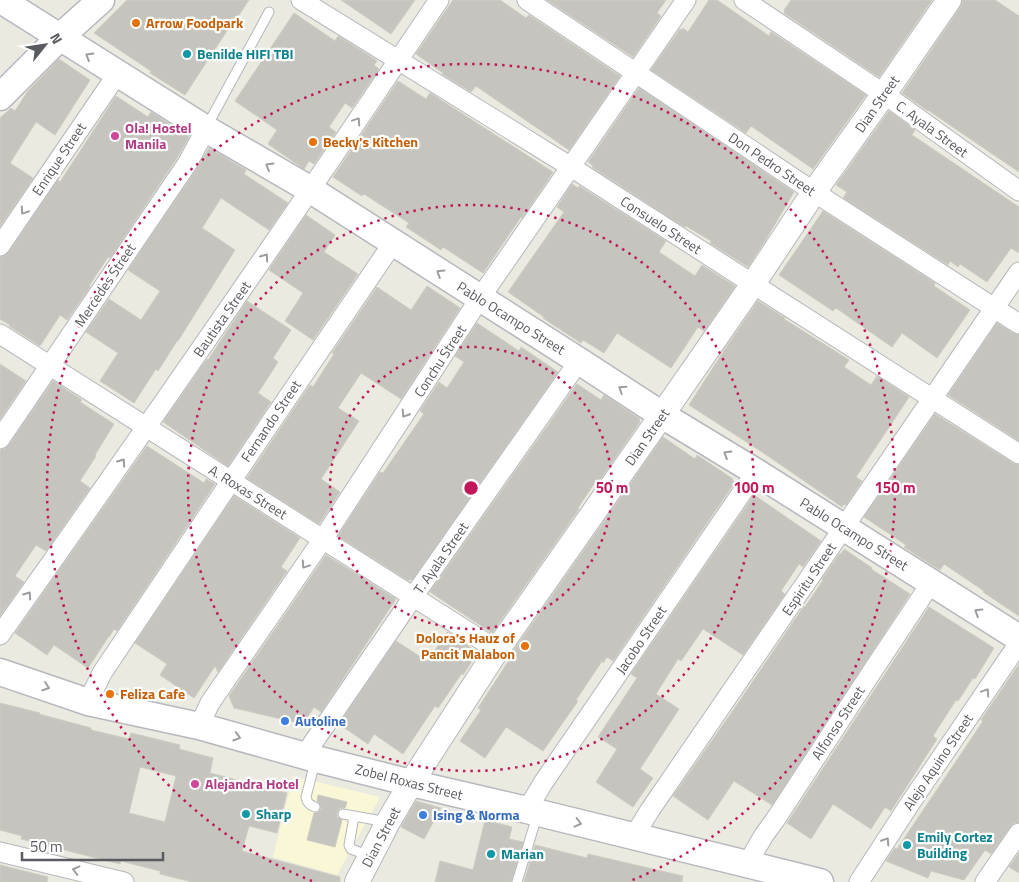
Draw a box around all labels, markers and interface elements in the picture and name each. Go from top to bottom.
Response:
place label: Arrow Foodpark [146,12,244,33]
marker: Arrow Foodpark [130,17,142,29]
north arrow [20,20,70,70]
text: N [45,29,68,48]
place label: Benilde HIFI TBI [197,43,294,64]
marker: Benilde HIFI TBI [181,48,193,60]
one-way arrow [86,52,95,62]
street label: Dian Street [849,71,904,137]
street label: C. Ayala Street [892,95,973,162]
place label: Ola! Hostel Manila [125,117,192,154]
one-way arrow [351,117,361,126]
street label: Enrique Street [26,118,91,200]
street label: Don Pedro Street [725,127,820,201]
marker: Ola! Hostel Manila [109,130,121,142]
place label: Becky's Kitchen [323,131,418,152]
marker: Becky's Kitchen [307,136,319,148]
one-way arrow [265,162,274,172]
street label: Consuelo Street [616,190,706,259]
one-way arrow [21,205,30,214]
street label: Mercedes Street [69,239,140,331]
one-way arrow [259,253,268,263]
one-way arrow [437,270,446,279]
street label: Bautista Street [188,276,256,361]
street label: Pablo Ocampo Street [453,276,570,359]
street label: Conchu Street [408,320,471,401]
street label: Fernando Street [235,375,306,466]
one-way arrow [618,385,627,395]
street label: Dian Street [619,404,674,470]
one-way arrow [401,409,411,418]
one-way arrow [723,451,732,461]
one-way arrow [116,458,125,468]
street label: A. Roxas Street [205,459,292,524]
text: 50 m [596,476,628,499]
text: 100 m [733,476,775,499]
text: 150 m [874,476,916,499]
centre of rings [462,479,480,497]
street label: Pablo Ocampo Street [796,492,913,575]
street label: T. Ayala Street [408,517,473,598]
street label: Espiritu Street [776,538,841,619]
one-way arrow [302,559,311,568]
one-way arrow [22,591,31,601]
street label: Jacobo Street [610,601,671,678]
one-way arrow [974,609,983,618]
place label: Dolora's Hauz of Pancit Malabon [416,627,515,664]
marker: Dolora's Hauz of Pancit Malabon [519,640,531,652]
one-way arrow [41,682,50,692]
street label: Alfonso Street [806,682,869,764]
place label: Feliza Cafe [120,683,185,704]
marker: Feliza Cafe [104,688,116,700]
one-way arrow [980,688,989,697]
street label: Alejo Aquino Street [897,709,978,814]
place label: Autoline [295,710,346,731]
marker: Autoline [279,715,291,727]
one-way arrow [233,731,241,742]
street label: Zobel Roxas Street [353,758,465,805]
place label: Alejandra Hotel [205,773,299,794]
marker: Alejandra Hotel [189,778,201,790]
place label: Sharp [256,803,292,824]
street label: Dian Street [356,803,405,871]
place label: Ising & Norma [433,804,520,825]
marker: Sharp [240,808,252,820]
marker: Ising & Norma [417,809,429,821]
one-way arrow [573,817,582,828]
place label: Emily Cortez Building [917,826,993,863]
scale bar [22,830,164,862]
text: 50 m [30,835,63,858]
one-way arrow [879,837,889,846]
marker: Emily Cortez Building [901,839,913,851]
place label: Marian [501,843,544,864]
marker: Marian [485,848,497,860]
one-way arrow [73,866,81,876]

